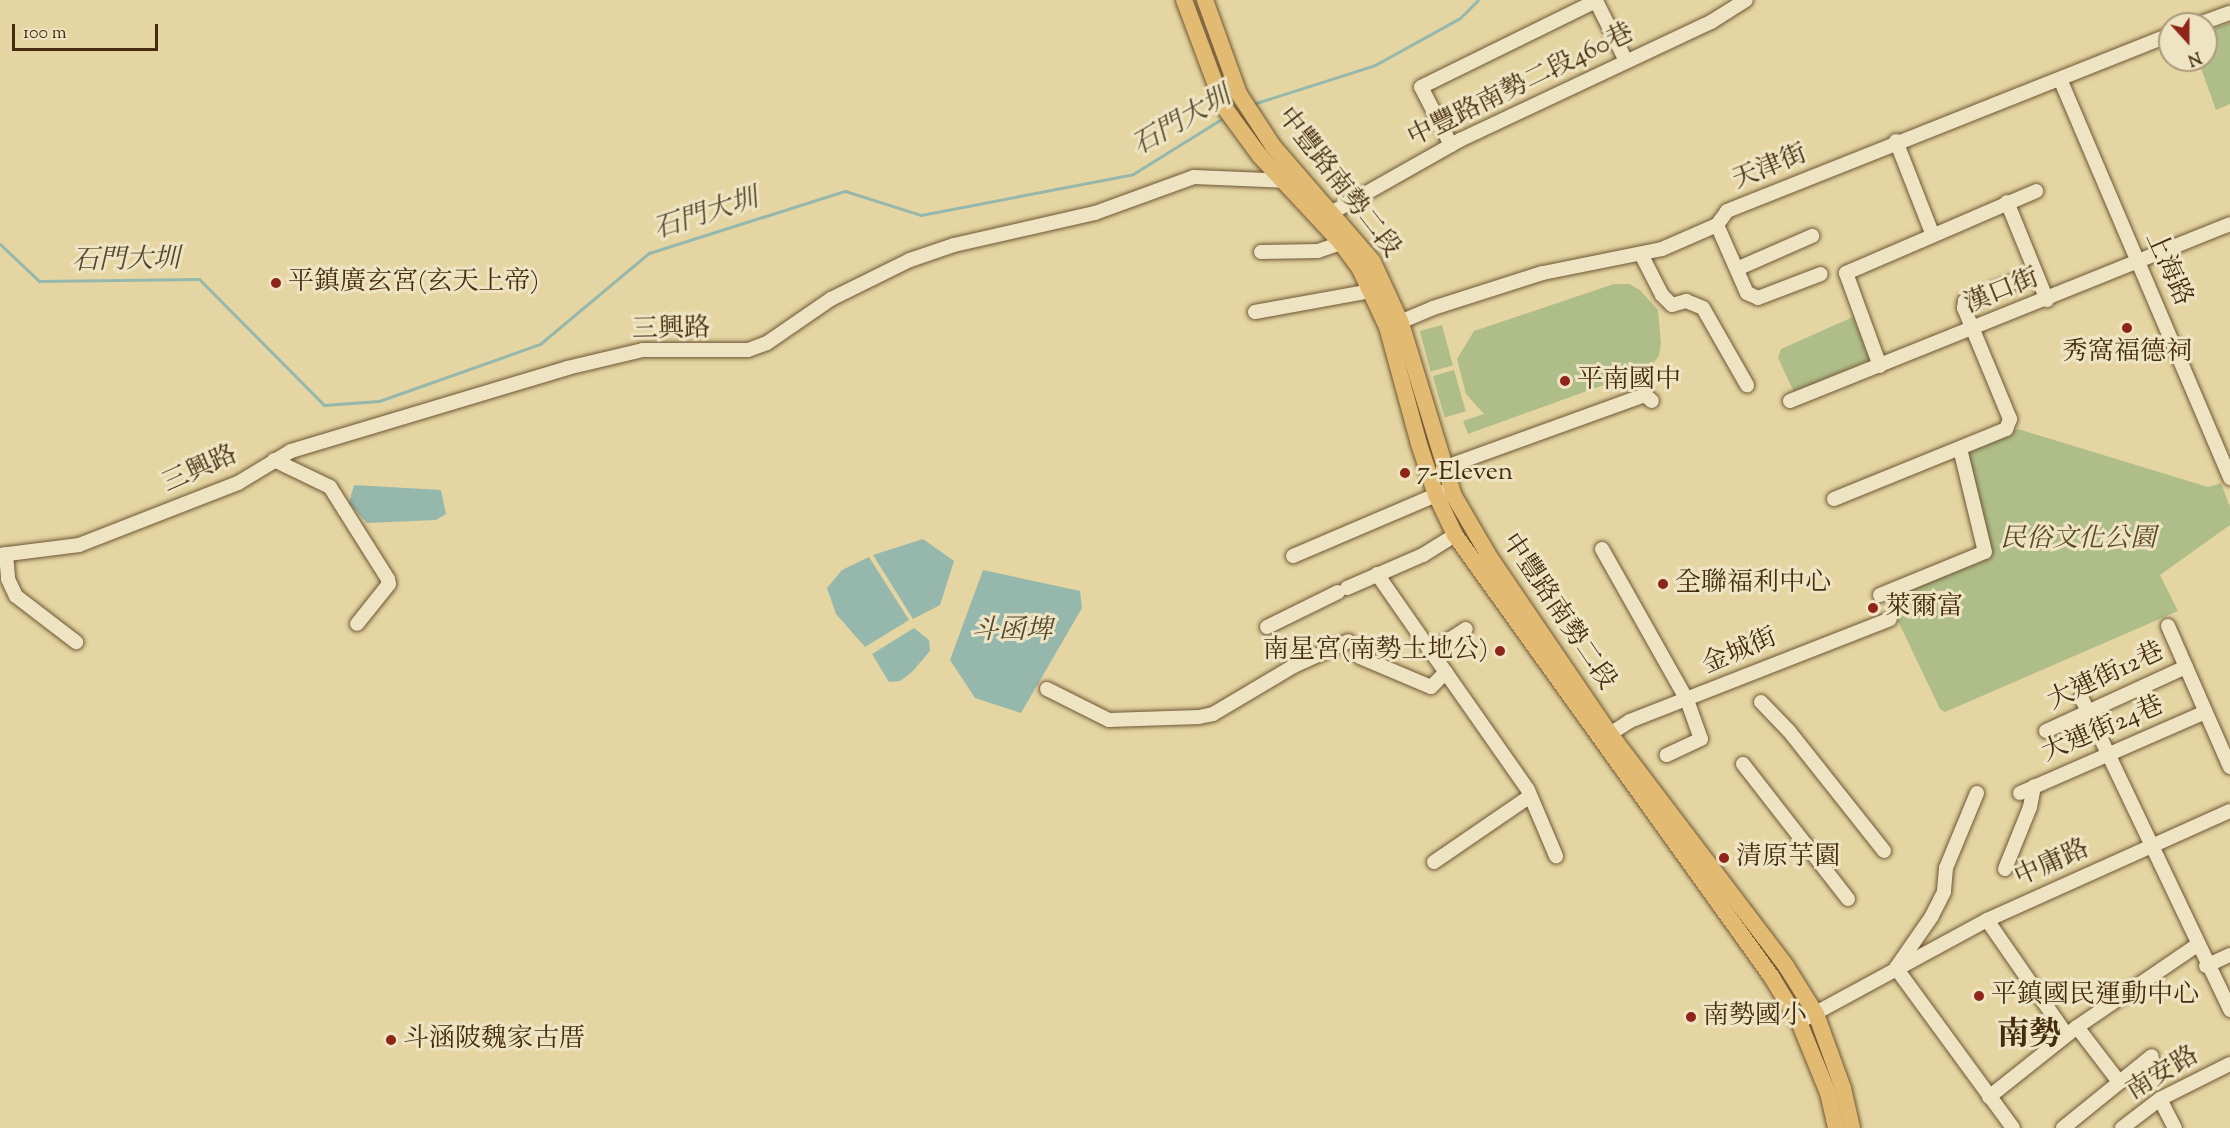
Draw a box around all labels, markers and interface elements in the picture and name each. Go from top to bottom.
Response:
scale bar [15,12,160,50]
north arrow [2158,12,2218,72]
street label: 中豐路南勢二段460巷 [1403,18,1639,154]
text: 100 m [23,21,67,47]
text: N [2184,44,2204,70]
water label: 石門大圳 [1127,81,1237,163]
street label: 中豐路南勢二段 [1270,102,1406,264]
street label: 天津街 [1728,139,1812,197]
water label: 石門大圳 [650,183,762,247]
street label: 上海路 [2138,227,2198,311]
water label: 石門大圳 [72,244,180,278]
street label: 漢口街 [1960,263,2044,321]
place label: 平鎮廣玄宮(玄天上帝) [288,267,539,299]
marker: 平鎮廣玄宮(玄天上帝) [269,276,283,290]
street label: 三興路 [632,314,710,346]
marker: 秀窩福德祠 [2120,321,2134,335]
place label: 秀窩福德祠 [2062,337,2192,369]
place label: 平南國中 [1577,365,1681,397]
marker: 平南國中 [1558,374,1572,388]
street label: 三興路 [158,440,242,500]
place label: 7-Eleven [1417,457,1513,489]
marker: 7-Eleven [1398,466,1412,480]
park label: 民俗文化公園 [2000,524,2156,556]
street label: 中豐路南勢二段 [1494,528,1622,696]
place label: 全聯福利中心 [1675,568,1831,600]
marker: 全聯福利中心 [1656,577,1670,591]
place label: 萊爾富 [1885,592,1963,624]
marker: 萊爾富 [1866,601,1880,615]
water label: 斗函埤 [972,616,1052,648]
street label: 金城街 [1698,622,1782,682]
place label: 南星宮(南勢土地公) [1263,635,1488,667]
street label: 大連街12巷 [2043,636,2169,718]
marker: 南星宮(南勢土地公) [1493,644,1507,658]
street label: 大連街24巷 [2037,690,2169,770]
street label: 中庸路 [2010,834,2094,894]
place label: 清原芋園 [1736,842,1840,874]
marker: 清原芋園 [1717,851,1731,865]
place label: 平鎮國民運動中心 [1991,980,2199,1012]
marker: 平鎮國民運動中心 [1972,989,1986,1003]
place label: 南勢國小 [1703,1001,1807,1033]
marker: 南勢國小 [1684,1010,1698,1024]
district label: 南勢 [1997,1017,2061,1055]
place label: 斗涵陂魏家古厝 [403,1024,585,1056]
marker: 斗涵陂魏家古厝 [384,1033,398,1047]
street label: 南安路 [2122,1041,2204,1107]

